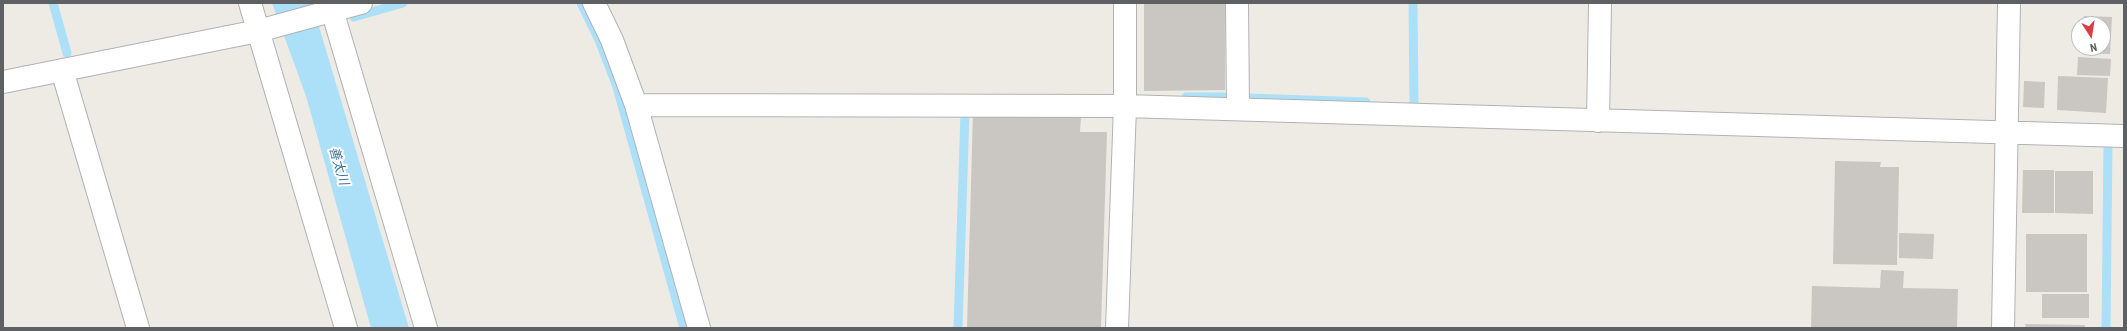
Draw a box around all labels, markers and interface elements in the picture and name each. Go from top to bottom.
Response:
north arrow [2071,16,2111,56]
text: N [2089,40,2098,54]
water label: 善太川 [325,145,351,187]

